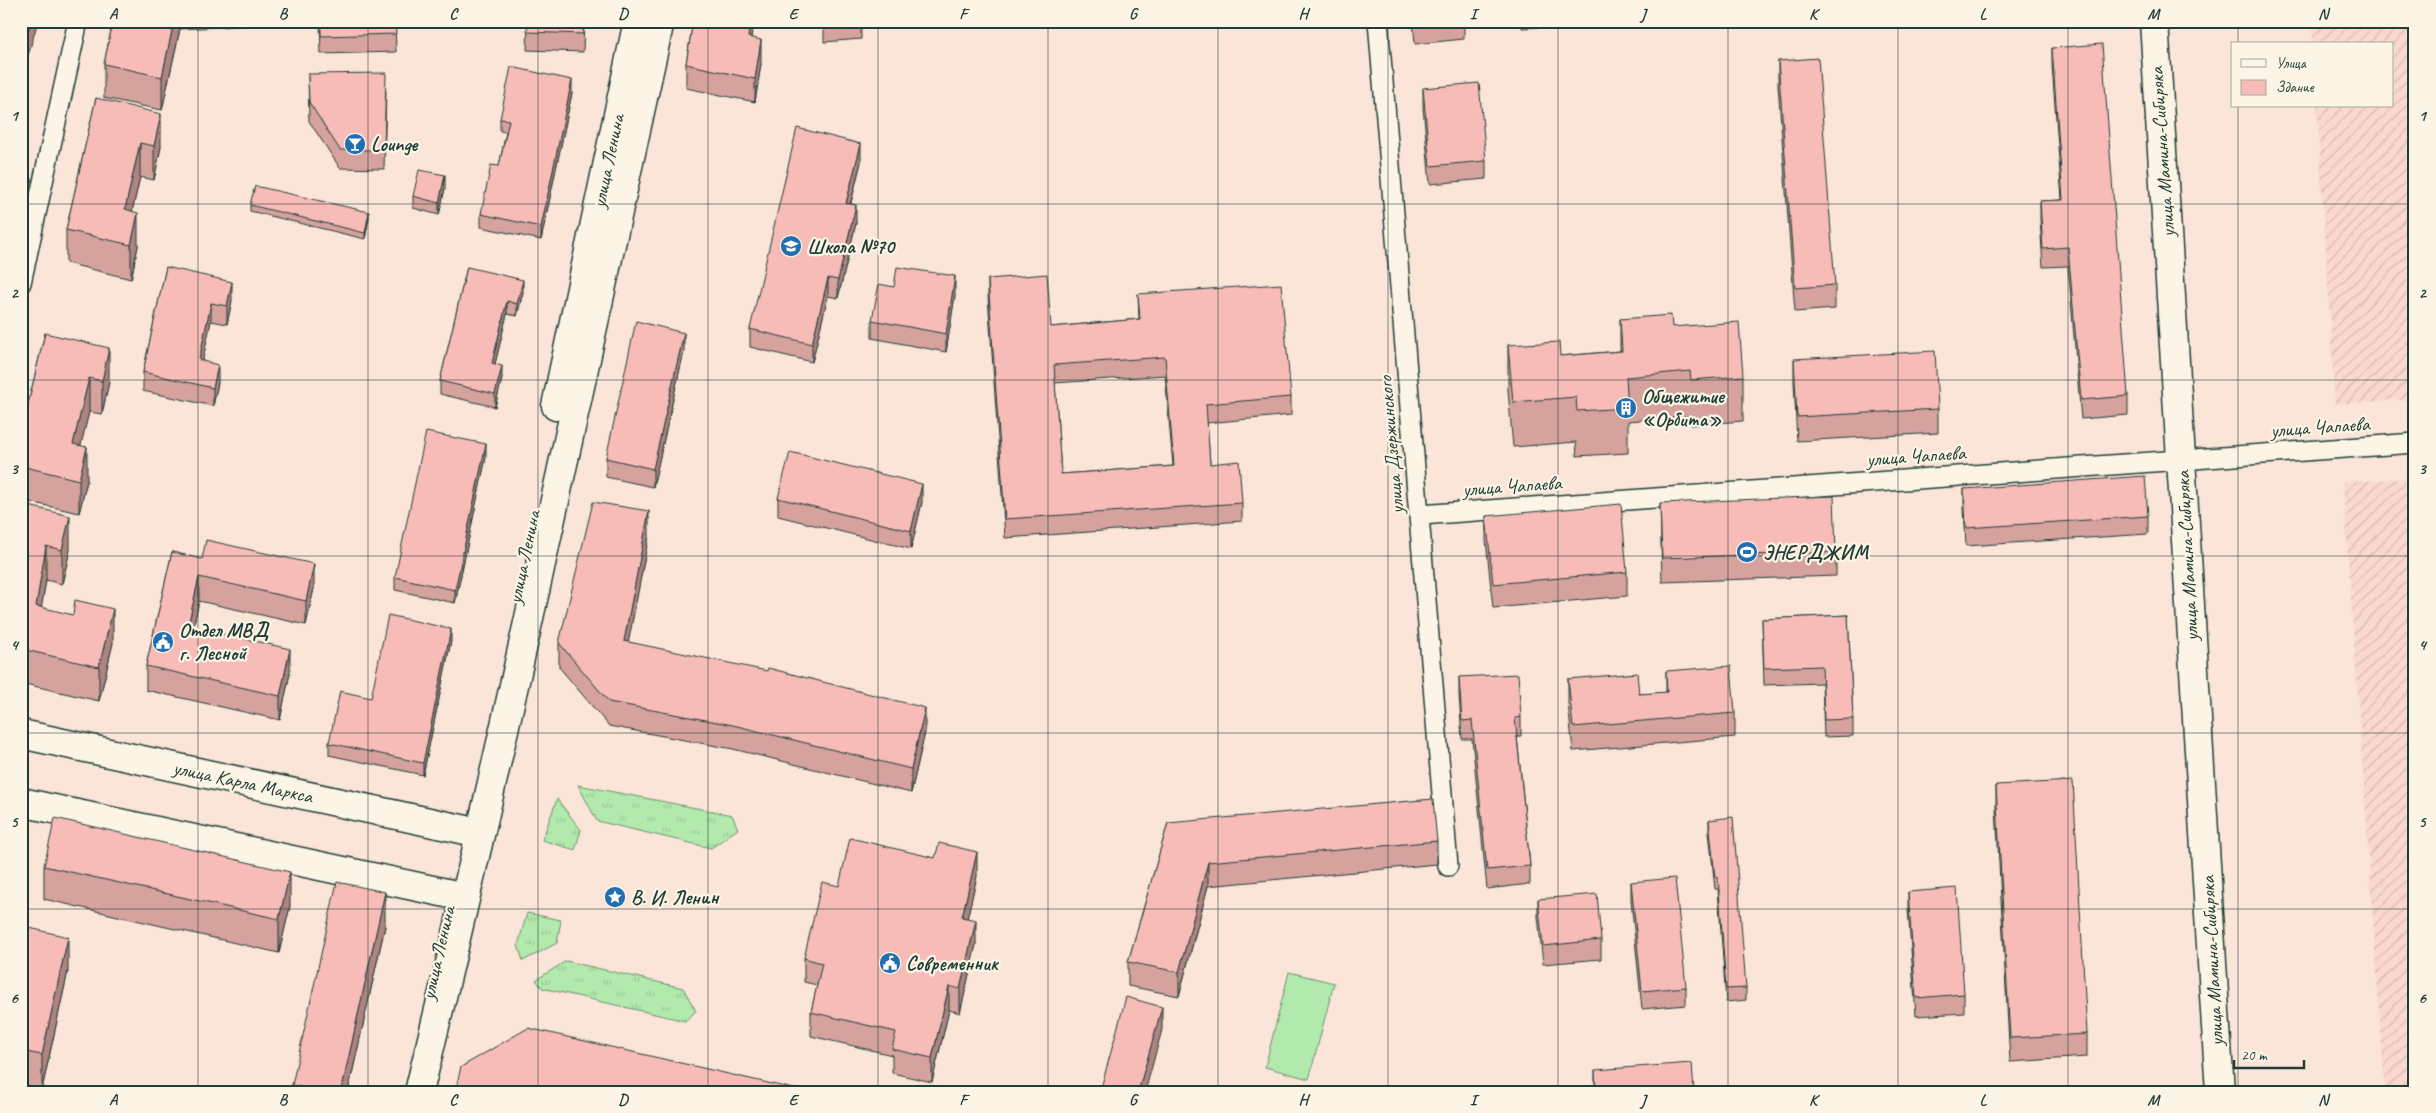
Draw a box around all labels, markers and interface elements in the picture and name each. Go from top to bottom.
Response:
text: A [109,4,119,24]
text: B [279,4,289,24]
text: C [449,4,459,24]
text: D [618,4,629,24]
text: E [789,4,800,24]
text: F [959,4,970,24]
text: G [1129,4,1139,24]
text: H [1298,4,1310,24]
text: I [1470,4,1480,24]
text: J [1639,4,1648,24]
text: K [1809,4,1821,24]
text: L [1980,4,1988,24]
text: M [2147,4,2161,24]
text: N [2318,4,2331,24]
legend [2231,42,2394,108]
text: Улица [2276,54,2307,73]
street label: улица Мамина-Сибиряка [2143,65,2180,239]
text: Здание [2276,78,2315,97]
text: 1 [10,106,19,126]
text: 1 [2418,106,2427,126]
street label: улица Ленина [586,110,630,211]
bar icon: Lounge [343,132,367,156]
place label: Lounge [371,132,419,157]
school or university icon: Школа №70 [779,234,803,258]
place label: Школа №70 [807,234,896,259]
text: 2 [10,283,19,303]
text: 2 [2418,283,2427,303]
street label: улица Дзержинского [1372,374,1410,516]
place label: Общежитие «Орбита» [1642,384,1726,432]
building icon: Общежитие «Орбита» [1614,396,1638,420]
street label: улица Чапаева [2269,411,2372,443]
street label: улица Чапаева [1865,440,1968,472]
text: 3 [10,459,19,479]
text: 3 [2418,459,2427,479]
street label: улица Мамина-Сибиряка [2170,469,2204,643]
street label: улица Чапаева [1461,470,1564,502]
street label: улица Ленина [502,506,546,607]
sports icon: ЭНЕРДЖИМ [1735,540,1759,564]
place label: ЭНЕРДЖИМ [1763,540,1870,565]
place label: Отдел МВД г. Лесной [179,618,270,666]
public building icon: Отдел МВД г. Лесной [151,630,175,654]
text: 4 [10,635,19,655]
text: 4 [2418,635,2427,655]
street label: улица Карла Маркса [170,755,316,809]
text: 5 [11,812,20,832]
text: 5 [2419,812,2428,832]
street label: улица Мамина-Сибиряка [2195,874,2229,1048]
place icon: В. И. Ленин [603,885,627,909]
place label: В. И. Ленин [631,885,719,910]
street label: улица Ленина [415,902,461,1003]
public building icon: Современник [878,951,902,975]
place label: Современник [906,951,1000,976]
text: 6 [10,988,19,1008]
text: 6 [2418,988,2427,1008]
scale bar [2234,1038,2304,1070]
text: 20 m [2241,1046,2268,1065]
text: A [109,1090,119,1110]
text: B [279,1090,289,1110]
text: C [449,1090,459,1110]
text: D [618,1090,629,1110]
text: E [789,1090,800,1110]
text: F [959,1090,970,1110]
text: G [1129,1090,1139,1110]
text: H [1298,1090,1310,1110]
text: I [1470,1090,1480,1110]
text: J [1639,1090,1648,1110]
text: K [1809,1090,1821,1110]
text: L [1980,1090,1988,1110]
text: M [2147,1090,2161,1110]
text: N [2318,1090,2331,1110]

